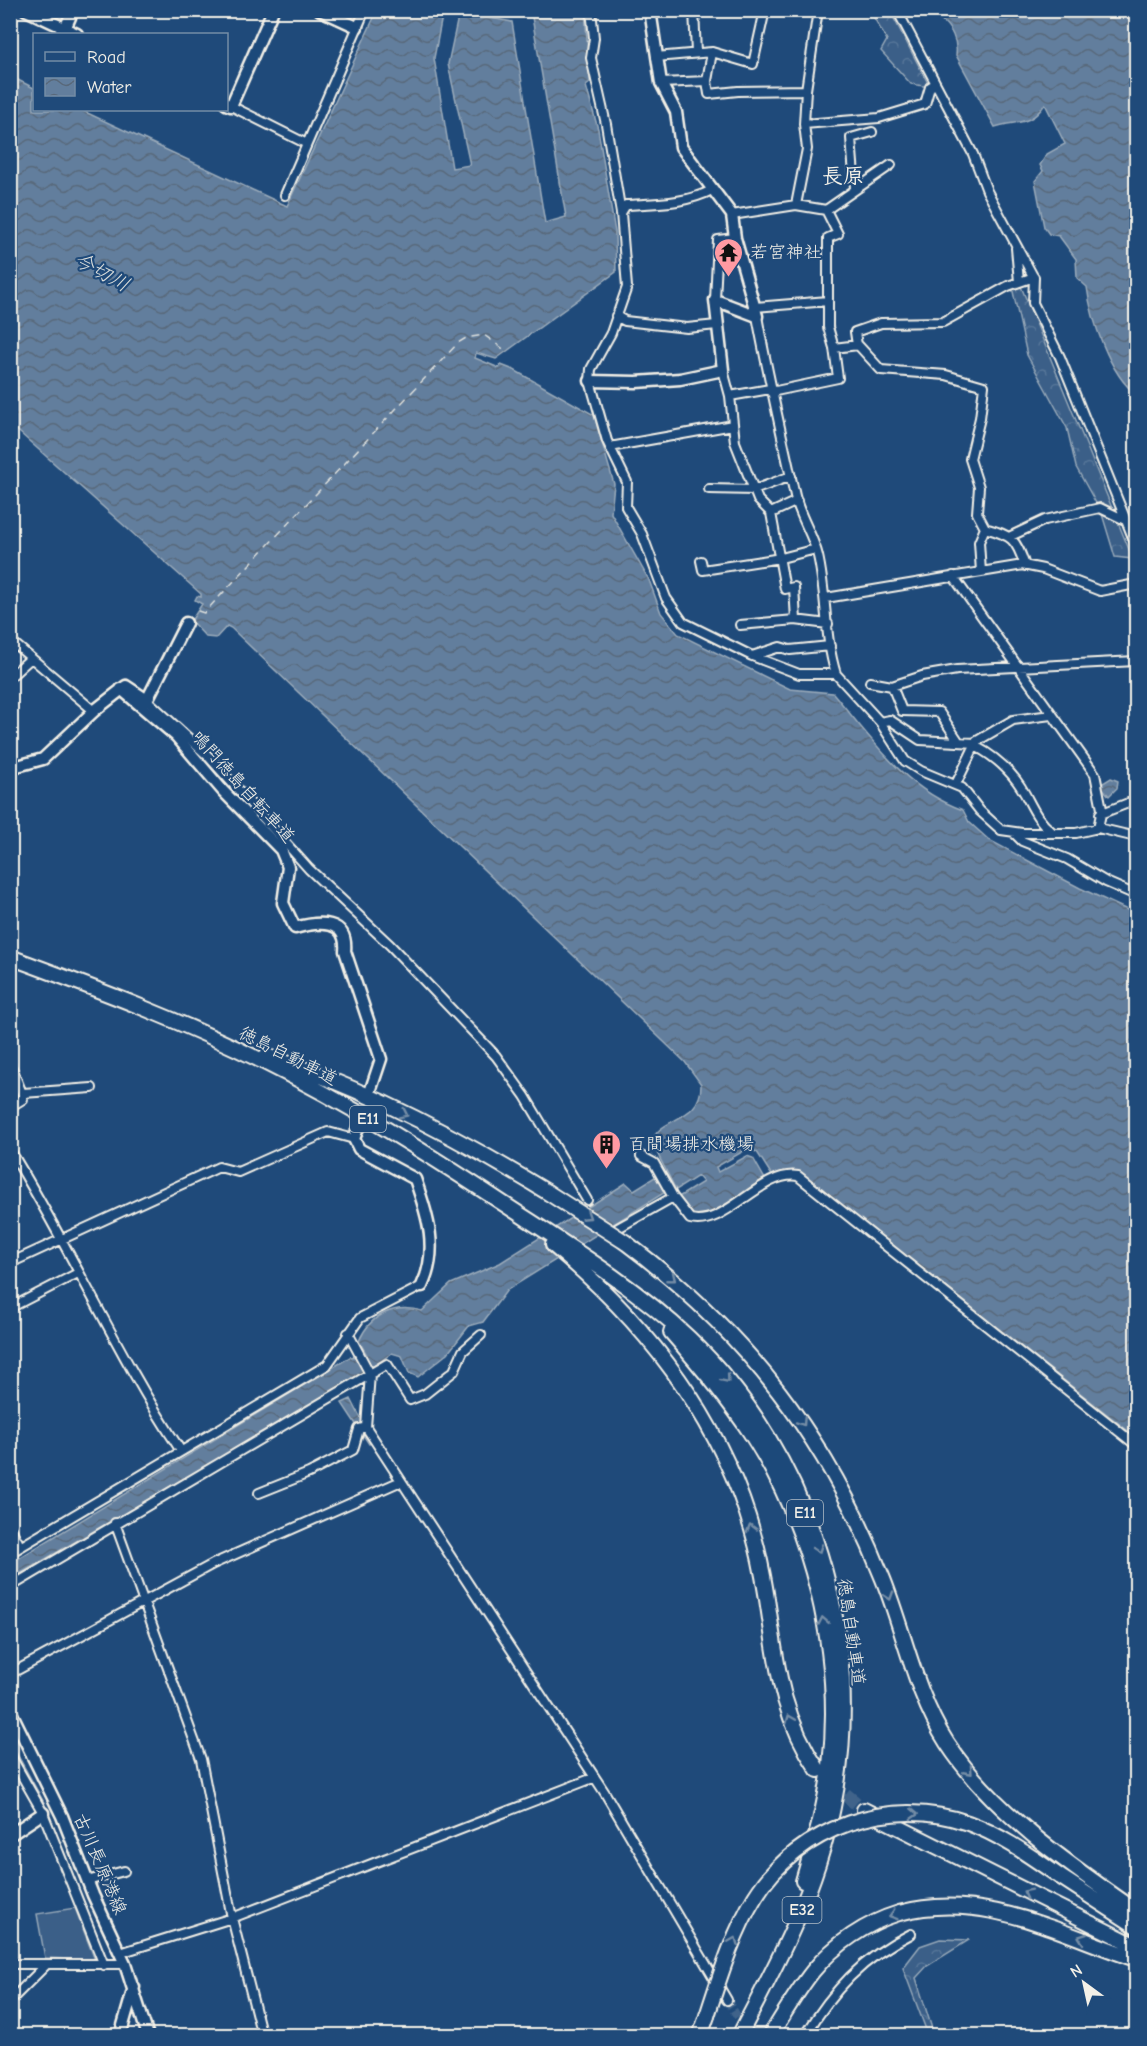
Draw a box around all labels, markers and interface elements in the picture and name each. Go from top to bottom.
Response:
legend [33,33,228,111]
text: Road [87,47,126,68]
text: Water [87,77,132,98]
district label: 長原 [822,164,864,188]
temple icon: 若宮神社 [713,236,745,278]
place label: 若宮神社 [750,242,822,263]
water label: 今切川 [70,247,134,297]
street label: 鳴門徳島自転車道 [187,726,299,848]
street label: 徳島自動車道 [235,1022,341,1090]
road number: E11 [350,1106,386,1132]
one-way arrow [397,1106,408,1118]
building icon: 百間場排水機場 [591,1128,623,1170]
place label: 百間場排水機場 [628,1134,754,1155]
one-way arrow [580,1209,591,1220]
one-way arrow [665,1270,676,1281]
one-way arrow [718,1372,729,1383]
one-way arrow [795,1415,806,1426]
road number: E11 [787,1500,823,1526]
one-way arrow [746,1523,759,1533]
one-way arrow [811,1543,824,1554]
street label: 徳島自動車道 [833,1577,869,1687]
one-way arrow [882,1590,894,1600]
one-way arrow [817,1616,830,1626]
one-way arrow [785,1714,797,1725]
one-way arrow [962,1765,973,1775]
one-way arrow [910,1807,919,1820]
street label: 古川長原港線 [69,1810,131,1918]
one-way arrow [1023,1888,1034,1900]
road number: E32 [782,1897,822,1923]
one-way arrow [888,1908,899,1921]
one-way arrow [1077,1933,1088,1946]
one-way arrow [727,1936,739,1947]
north arrow [1054,1953,1114,2013]
text: N [1067,1961,1086,1982]

